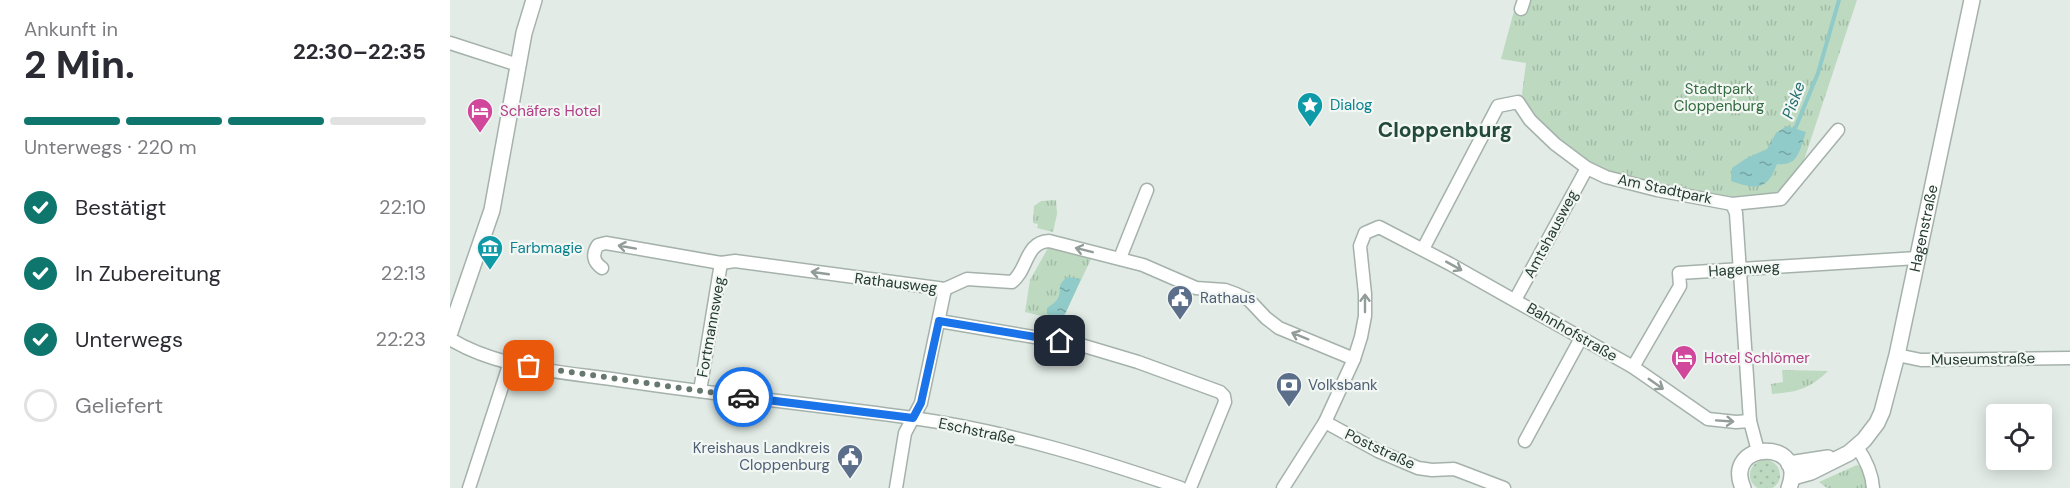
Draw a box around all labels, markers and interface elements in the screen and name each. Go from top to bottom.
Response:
text: Ankunft in [24,16,118,42]
text: 22:30–22:35 [293,37,426,66]
text: 2 Min. [24,39,135,90]
park label: Stadtpark Cloppenburg [1674,79,1764,116]
water label: Piske [1777,79,1810,122]
place icon: Dialog [1295,90,1325,128]
place label: Dialog [1330,95,1372,115]
hotel icon: Schäfers Hotel [465,96,495,134]
place label: Schäfers Hotel [500,101,601,121]
district label: Cloppenburg [1378,116,1512,144]
text: Unterwegs · 220 m [24,134,197,160]
street label: Am Stadtpark [1616,169,1714,209]
street label: Hagenstraße [1905,183,1943,274]
street label: Amtshausweg [1519,186,1583,282]
icon: check [24,191,57,224]
text: Bestätigt [75,193,166,222]
text: 22:10 [379,194,426,220]
museum icon: Farbmagie [475,233,505,271]
place label: Farbmagie [510,238,583,258]
one-way arrow [618,241,638,252]
one-way arrow [1075,243,1094,255]
icon: check [24,257,57,290]
street label: Hagenweg [1708,257,1780,281]
text: In Zubereitung [75,259,221,288]
text: 22:13 [381,260,426,286]
one-way arrow [1445,260,1462,272]
one-way arrow [810,268,830,279]
street label: Rathausweg [854,268,938,298]
street label: Fortmannsweg [692,275,730,379]
public building icon: Rathaus [1165,283,1195,321]
place label: Rathaus [1200,288,1255,308]
one-way arrow [1359,293,1371,313]
street label: Bahnhofstraße [1523,298,1621,366]
pin [1034,315,1085,366]
icon: check [24,323,57,356]
icon: home [1043,324,1076,357]
text: Unterwegs [75,325,183,354]
text: 22:23 [376,326,426,352]
one-way arrow [1291,330,1310,341]
pin [503,340,554,391]
hotel icon: Hotel Schlömer [1669,343,1699,381]
place label: Hotel Schlömer [1704,348,1810,368]
street label: Museumstraße [1931,348,2035,370]
icon: bag [512,349,545,382]
courier [713,367,773,427]
bank icon: Volksbank [1274,370,1304,408]
place label: Volksbank [1308,375,1378,395]
one-way arrow [1647,377,1663,390]
icon: car [727,381,760,414]
text: Geliefert [75,391,163,420]
map controls [1986,404,2052,470]
button: locate [1986,404,2052,470]
street label: Eschstraße [937,413,1017,449]
one-way arrow [1714,416,1734,427]
street label: Poststraße [1342,424,1418,474]
place label: Kreishaus Landkreis Cloppenburg [693,438,830,475]
public building icon: Kreishaus Landkreis Cloppenburg [835,442,865,480]

